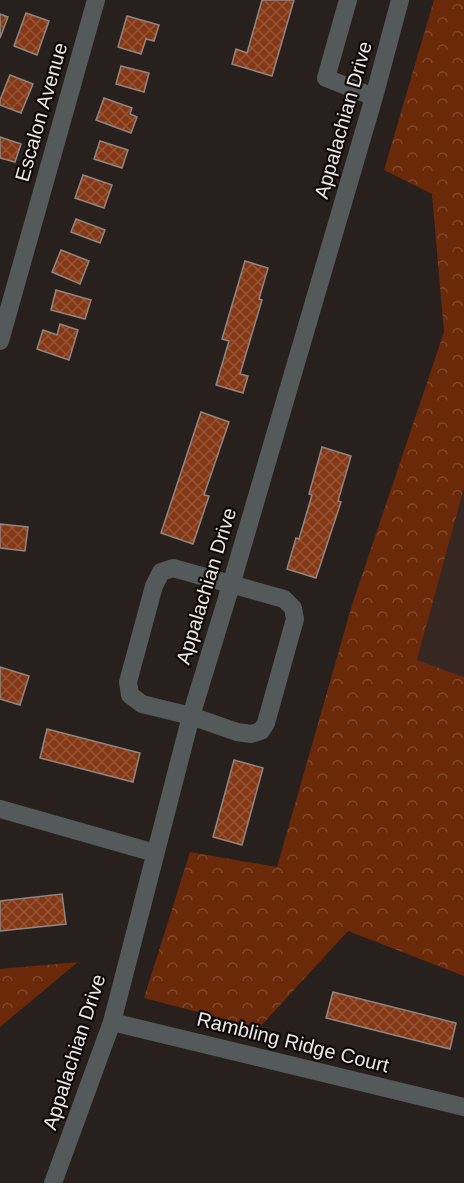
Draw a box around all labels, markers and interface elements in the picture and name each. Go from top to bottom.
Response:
street label: Appalachian Drive [310,39,376,201]
street label: Escalon Avenue [11,40,71,184]
street label: Appalachian Drive [172,505,240,667]
street label: Appalachian Drive [38,971,110,1133]
street label: Rambling Ridge Court [195,1008,392,1077]

